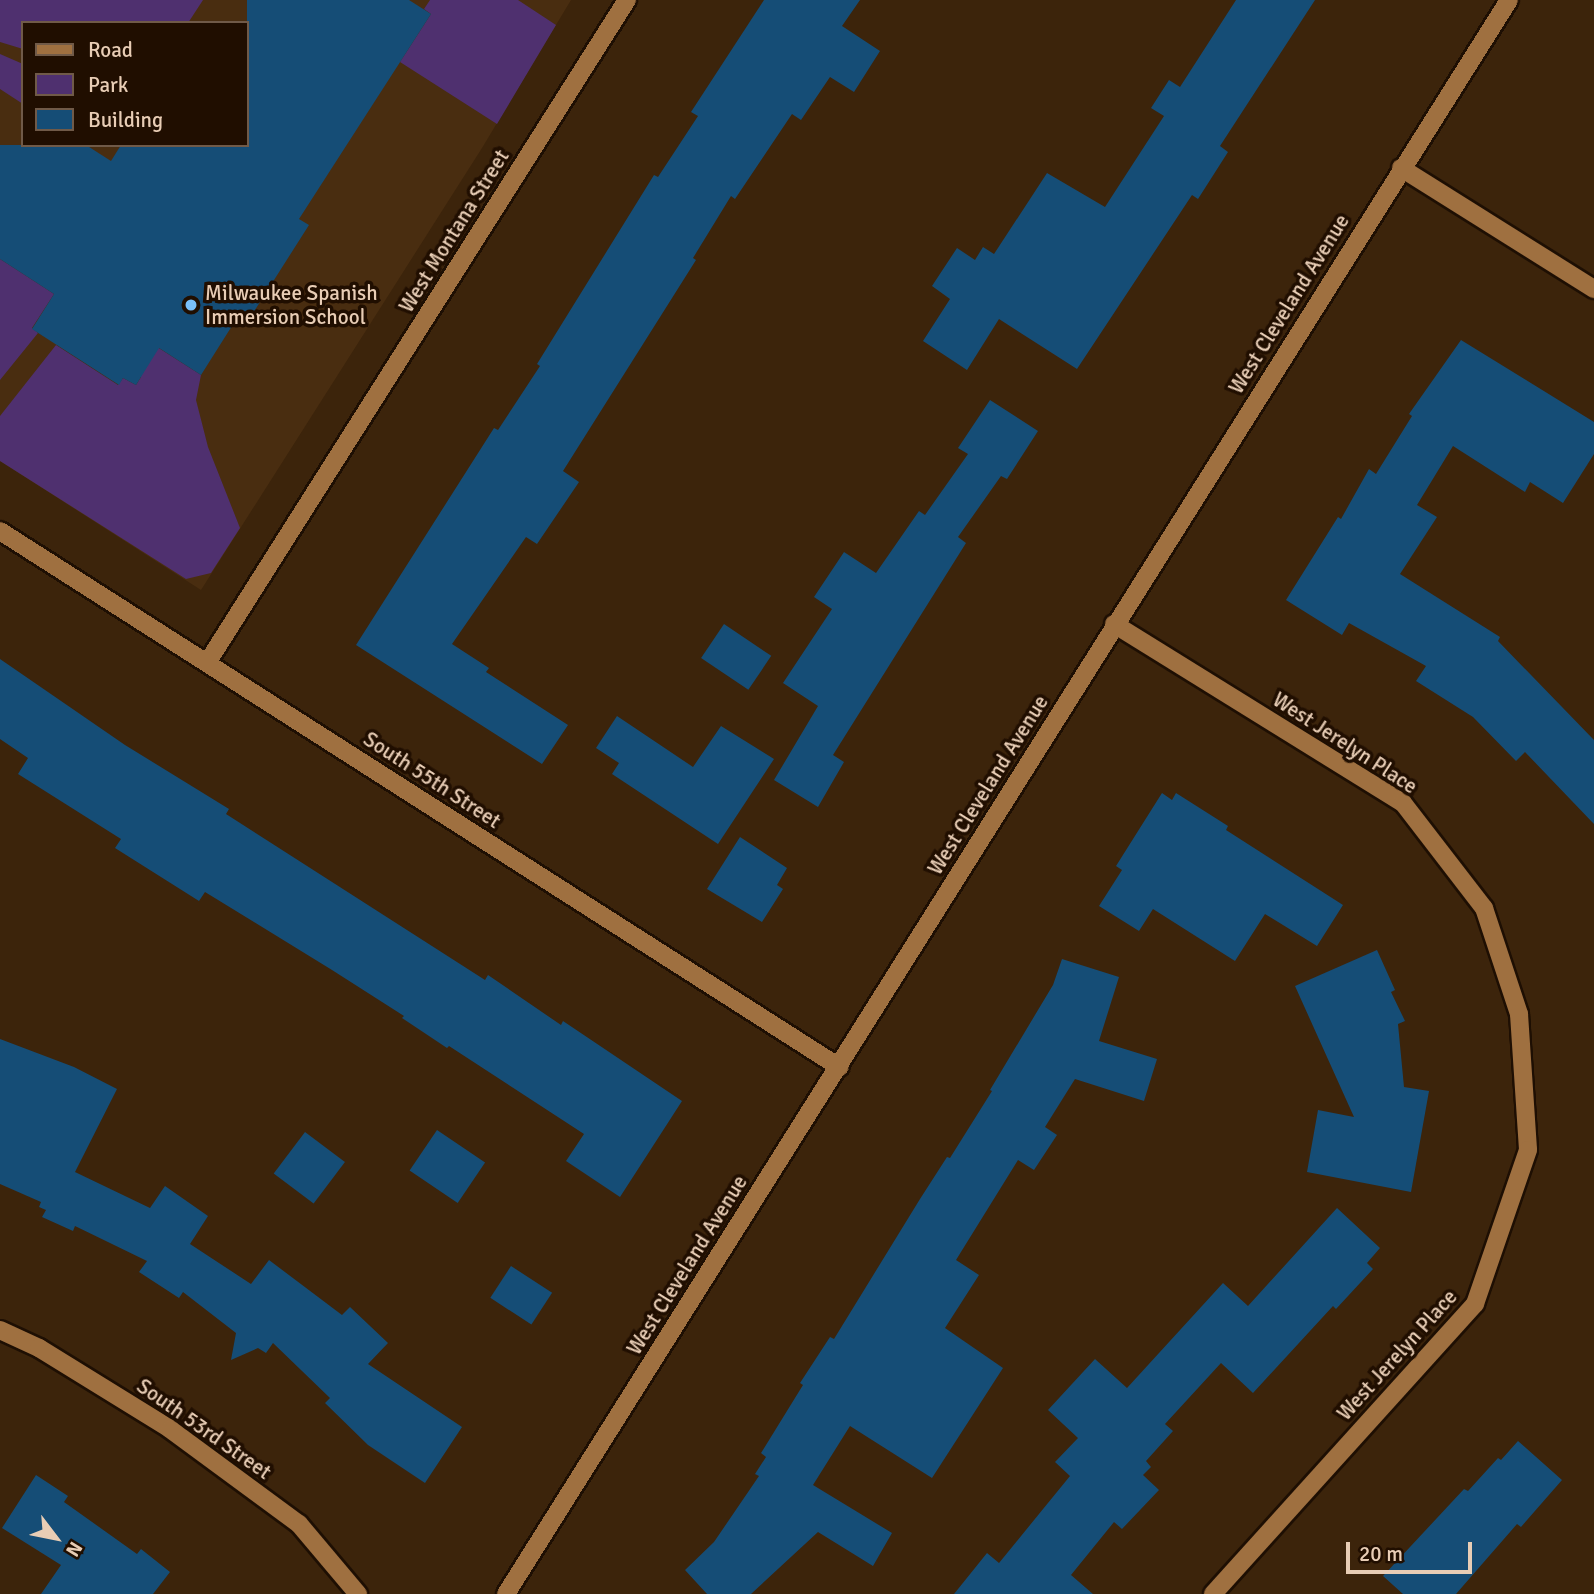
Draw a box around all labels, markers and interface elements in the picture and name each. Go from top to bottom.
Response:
legend [21,21,248,147]
text: Road [88,37,133,63]
text: Park [88,72,128,98]
text: Building [88,107,163,133]
street label: West Montana Street [394,145,514,317]
street label: West Cleveland Avenue [1223,210,1355,398]
place label: Milwaukee Spanish Immersion School [205,280,378,330]
marker: Milwaukee Spanish Immersion School [183,297,199,313]
street label: West Jerelyn Place [1268,687,1422,799]
street label: West Cleveland Avenue [922,691,1054,879]
street label: South 55th Street [359,726,505,834]
street label: West Cleveland Avenue [621,1171,753,1359]
street label: West Jerelyn Place [1332,1284,1462,1426]
street label: South 53rd Street [132,1373,276,1485]
north arrow [21,1503,91,1573]
scale bar [1349,1528,1475,1572]
text: N [60,1537,87,1561]
text: 20 m [1359,1541,1403,1567]

